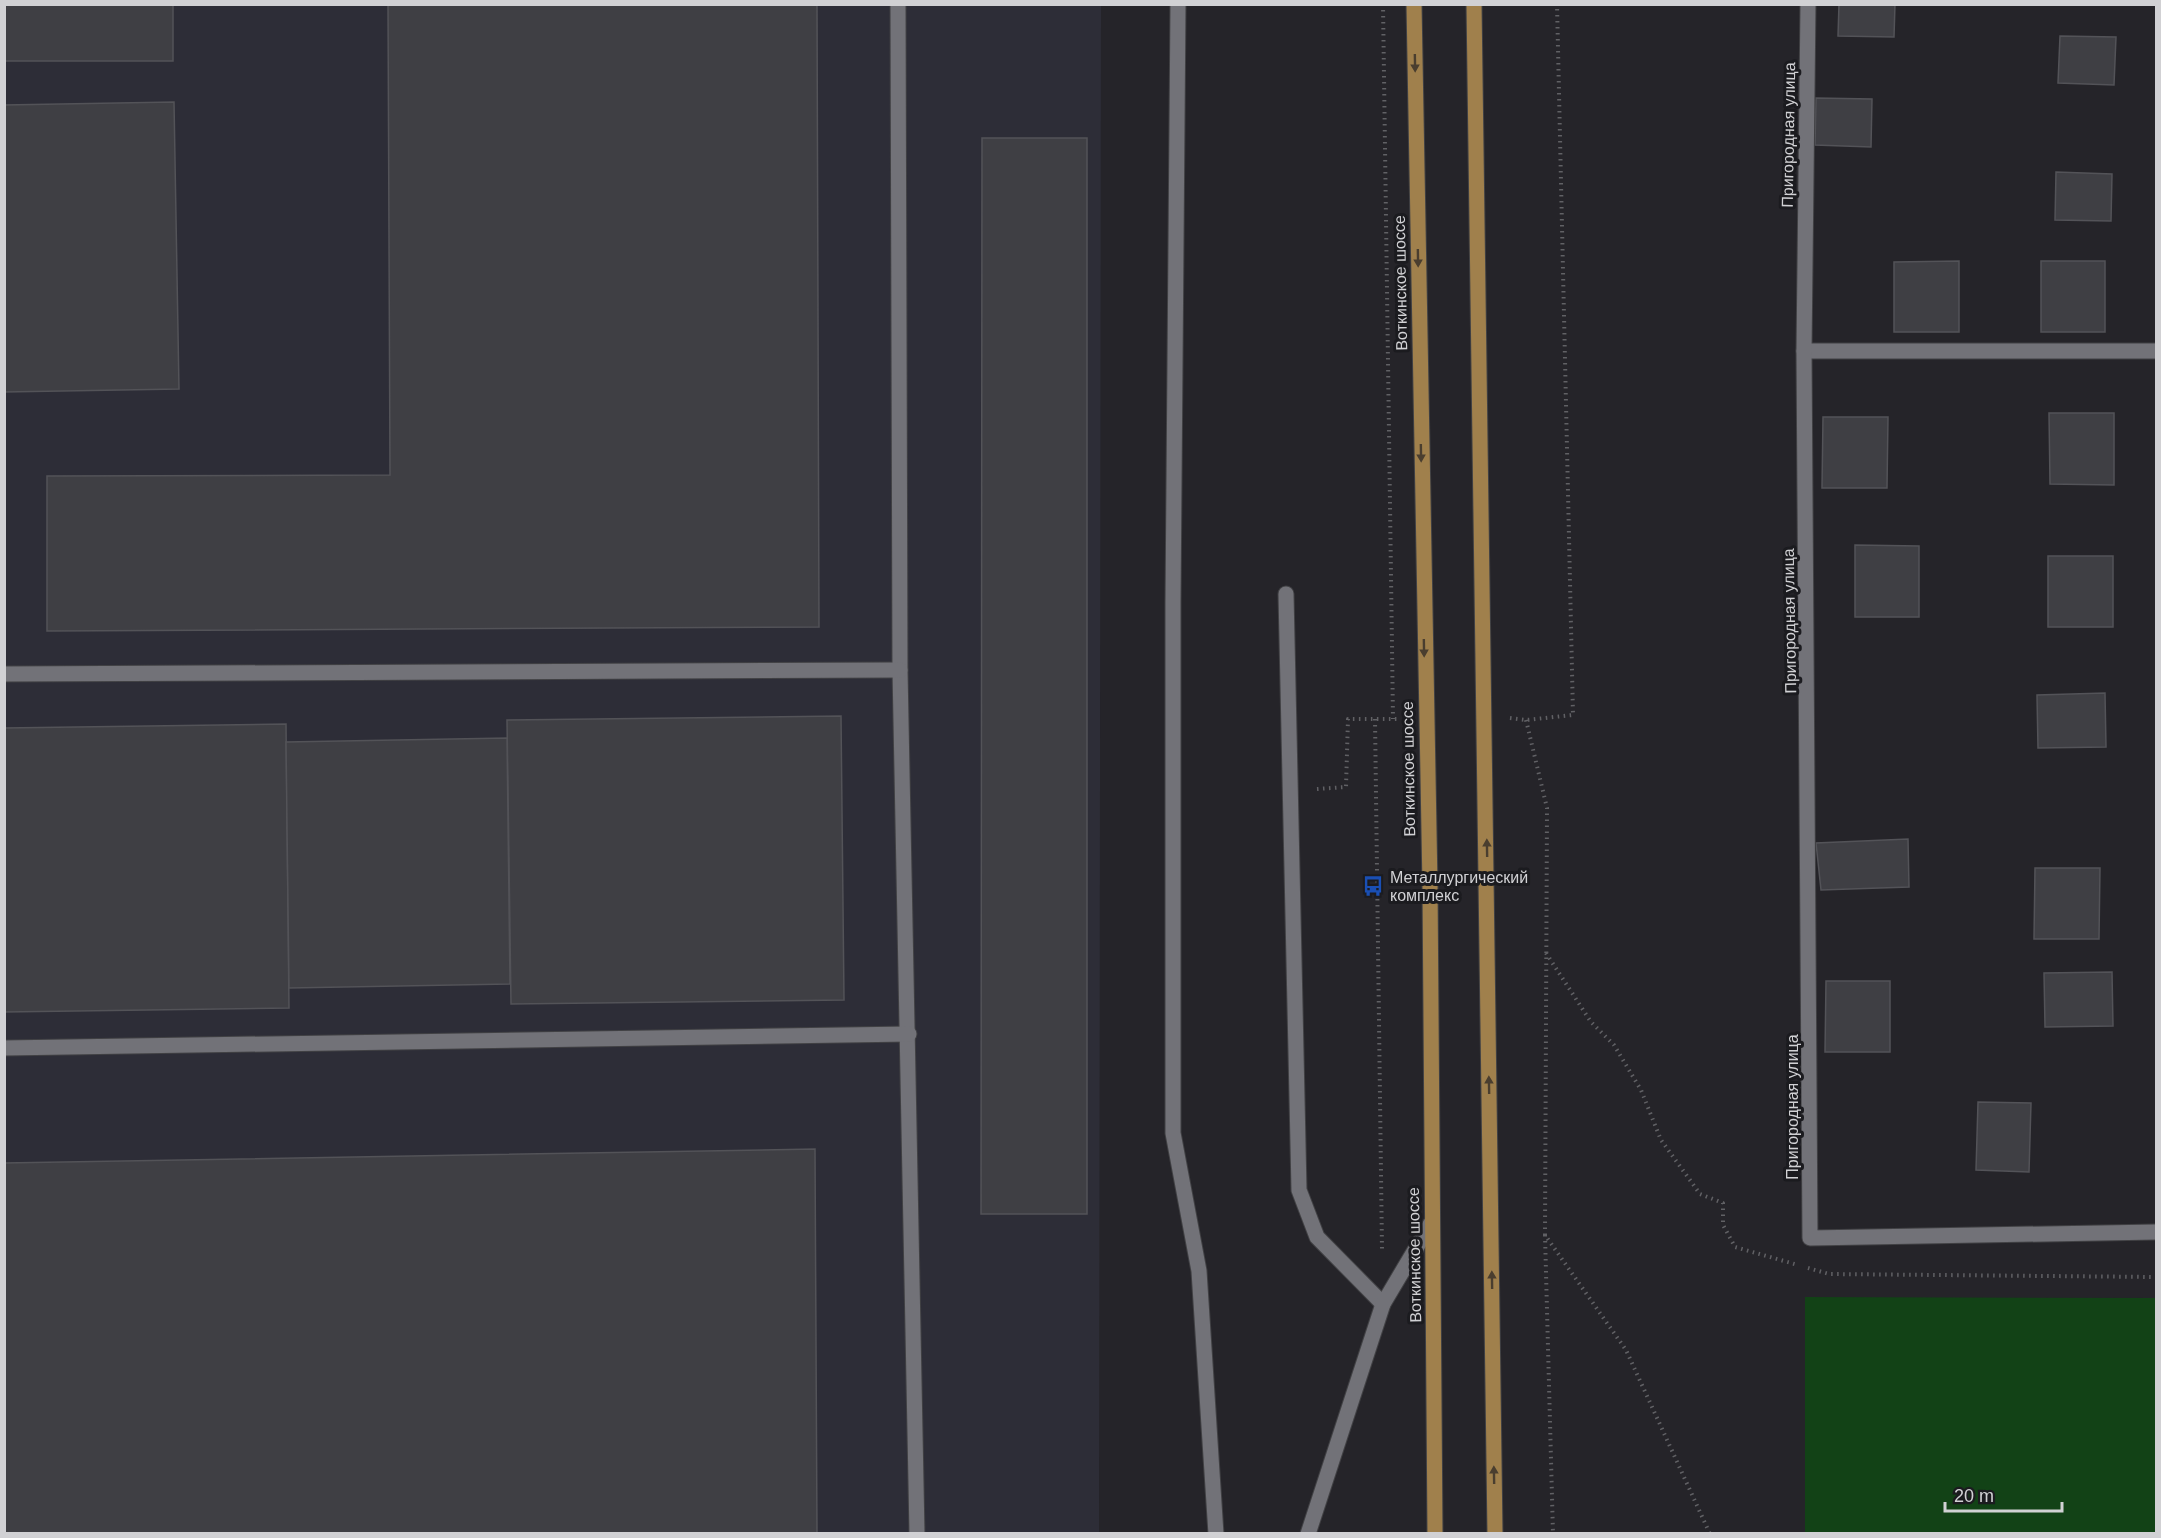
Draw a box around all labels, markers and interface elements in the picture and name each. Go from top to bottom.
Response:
one-way arrow [1410,53,1420,72]
street label: Пригородная улица [1779,62,1798,208]
street label: Воткинское шоссе [1391,215,1410,351]
one-way arrow [1413,248,1423,267]
one-way arrow [1416,443,1426,462]
street label: Пригородная улица [1780,548,1799,694]
one-way arrow [1419,638,1429,657]
street label: Воткинское шоссе [1399,701,1418,837]
one-way arrow [1482,839,1491,858]
place label: Металлургический комплекс [1390,869,1528,904]
bus stop icon: Металлургический комплекс [1361,874,1385,898]
street label: Пригородная улица [1784,1034,1801,1180]
one-way arrow [1485,1076,1494,1095]
street label: Воткинское шоссе [1405,1187,1424,1323]
one-way arrow [1487,1271,1497,1290]
one-way arrow [1489,1466,1499,1485]
scale bar [1945,1475,2062,1513]
text: 20 m [1954,1486,1994,1506]

